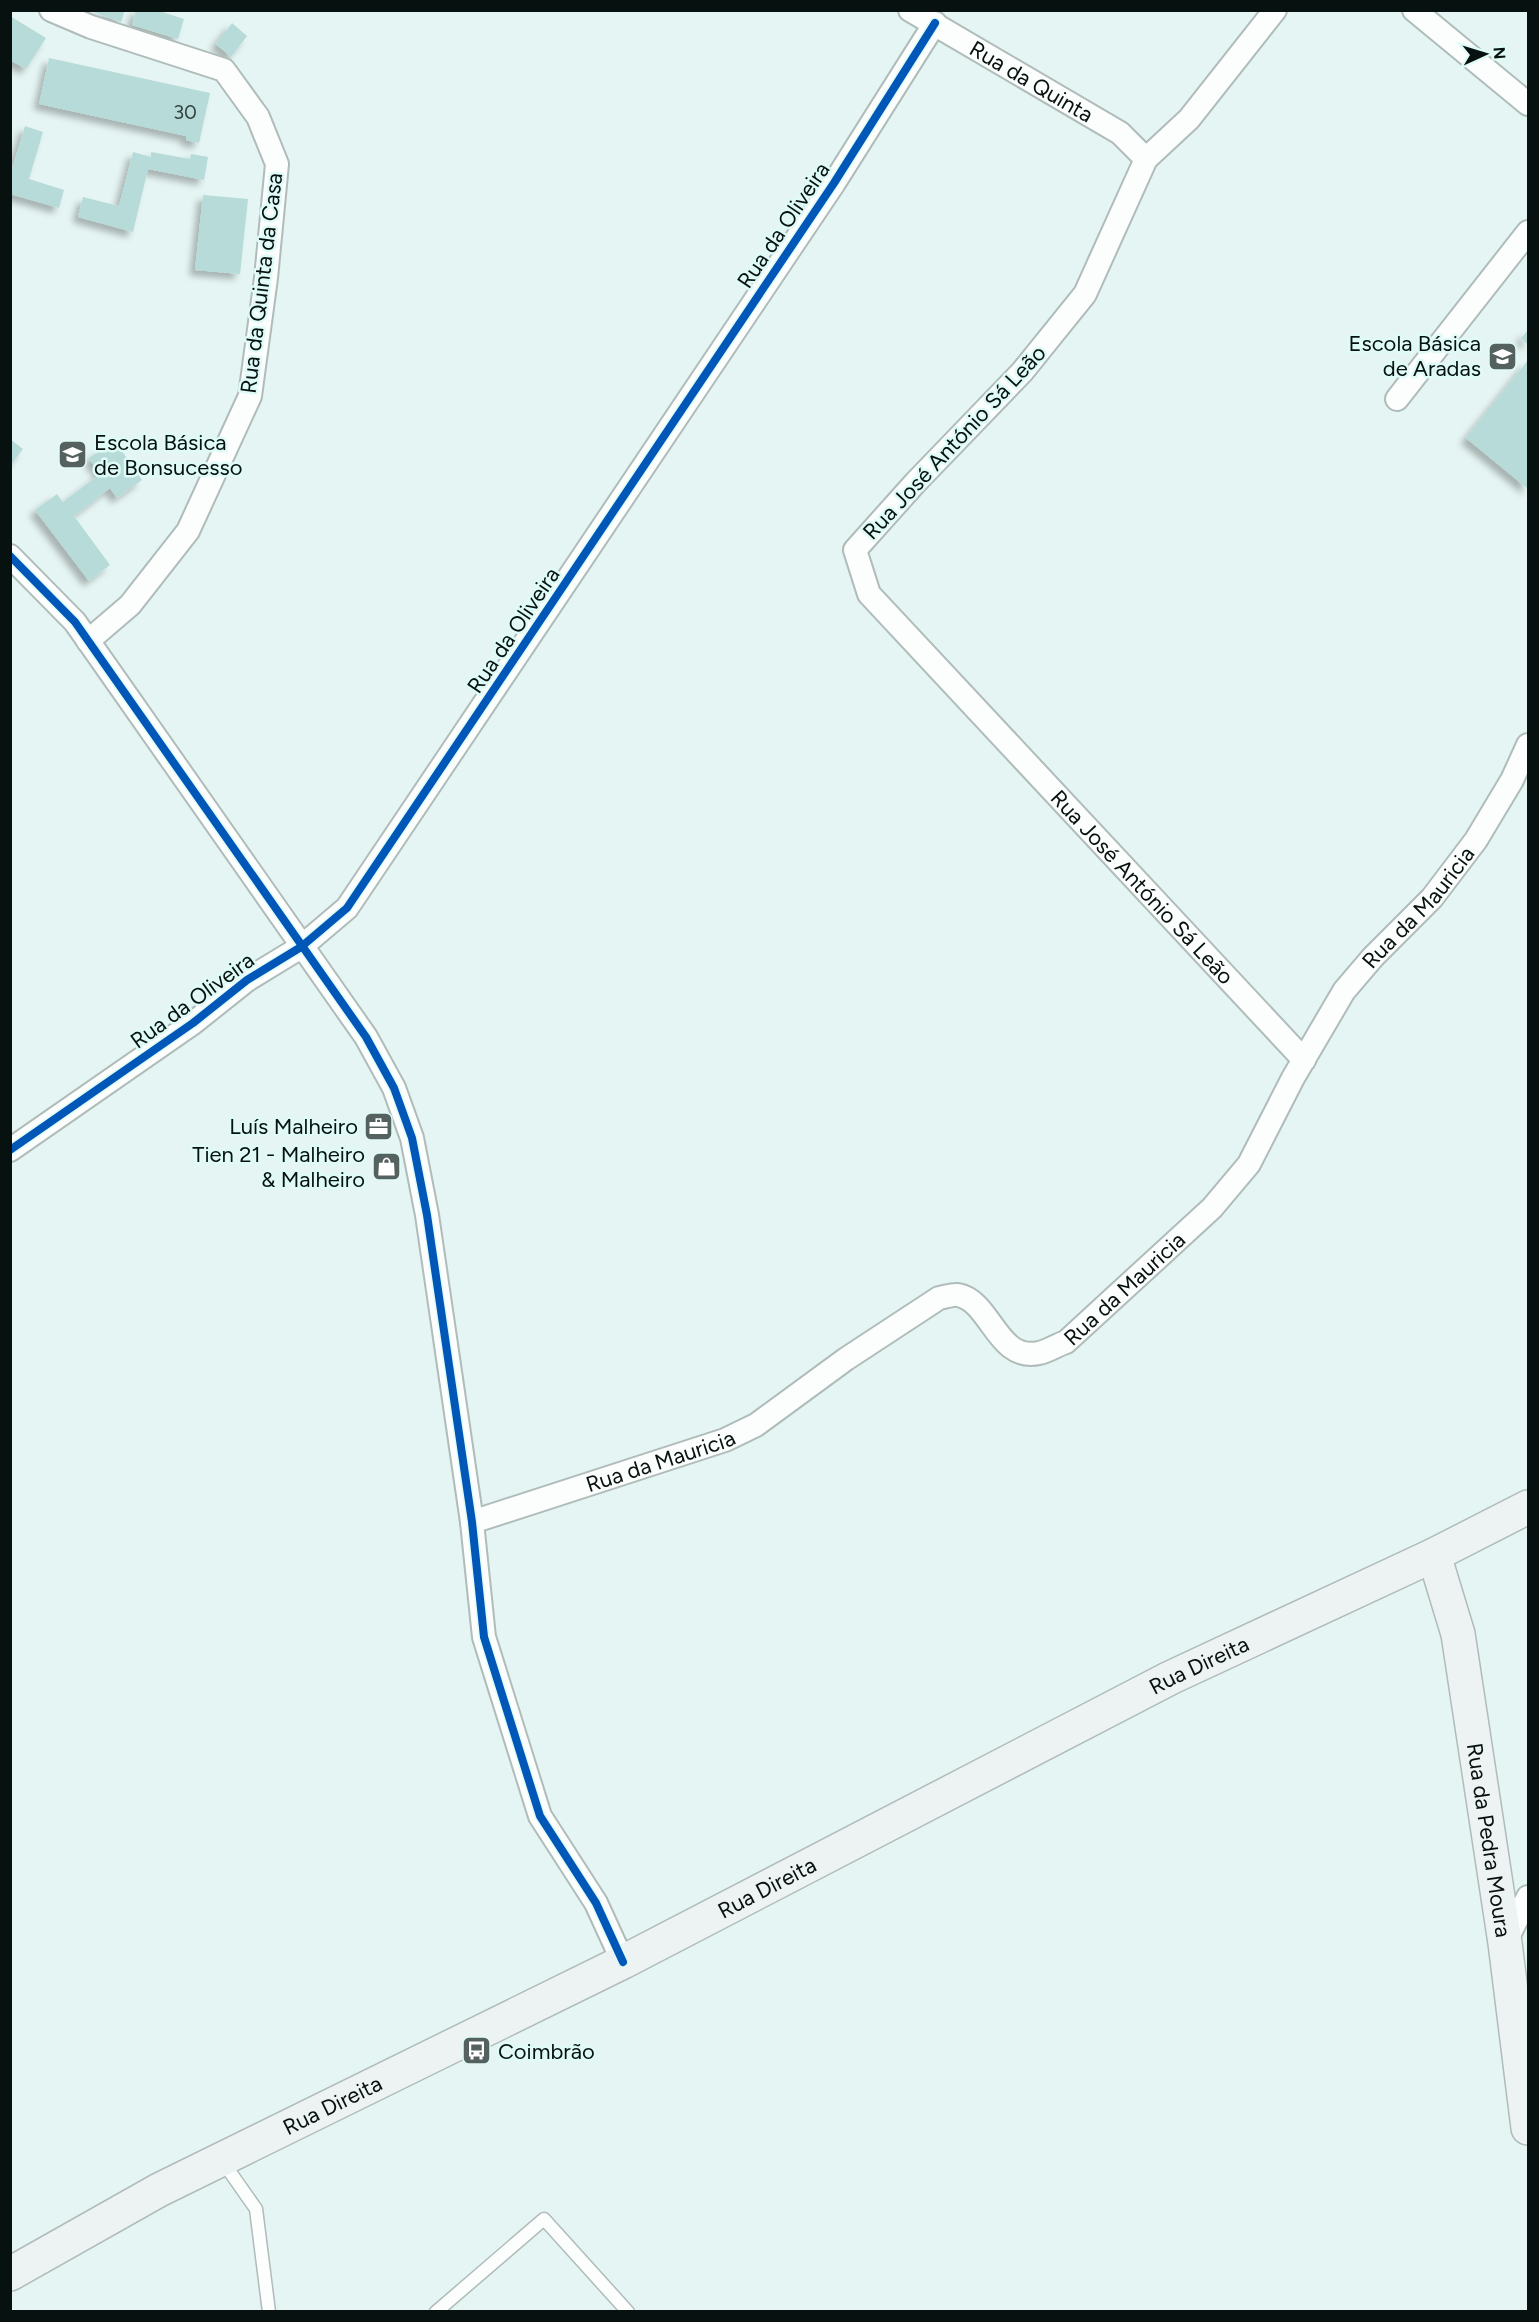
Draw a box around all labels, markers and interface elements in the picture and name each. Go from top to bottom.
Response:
north arrow [1455,24,1515,84]
street label: Rua da Quinta [965,35,1098,128]
text: N [1490,46,1509,60]
house number: 30 [173,100,197,124]
street label: Rua da Oliveira [731,157,835,293]
street label: Rua da Quinta da Casa [235,171,288,395]
place label: Escola Básica de Aradas [1348,330,1481,382]
street label: Rua José António Sá Leão [857,340,1051,545]
school or university icon: Escola Básica de Aradas [1486,340,1518,372]
place label: Escola Básica de Bonsucesso [94,429,243,481]
school or university icon: Escola Básica de Bonsucesso [57,439,89,471]
street label: Rua da Oliveira [461,562,565,698]
street label: Rua José António Sá Leão [1045,785,1239,990]
street label: Rua da Mauricia [1356,841,1480,974]
street label: Rua da Oliveira [125,947,259,1054]
office icon: Luís Malheiro [363,1110,395,1142]
place label: Luís Malheiro [229,1113,358,1140]
place label: Tien 21 - Malheiro & Malheiro [192,1141,365,1193]
shop icon: Tien 21 - Malheiro & Malheiro [370,1151,402,1183]
street label: Rua da Mauricia [1058,1227,1191,1351]
street label: Rua da Mauricia [583,1424,740,1498]
street label: Rua Direita [1145,1630,1253,1701]
street label: Rua da Pedra Moura [1461,1741,1517,1939]
street label: Rua Direita [713,1851,821,1924]
bus stop icon: Coimbrão [461,2035,493,2067]
place label: Coimbrão [498,2038,595,2065]
street label: Rua Direita [278,2070,386,2141]

